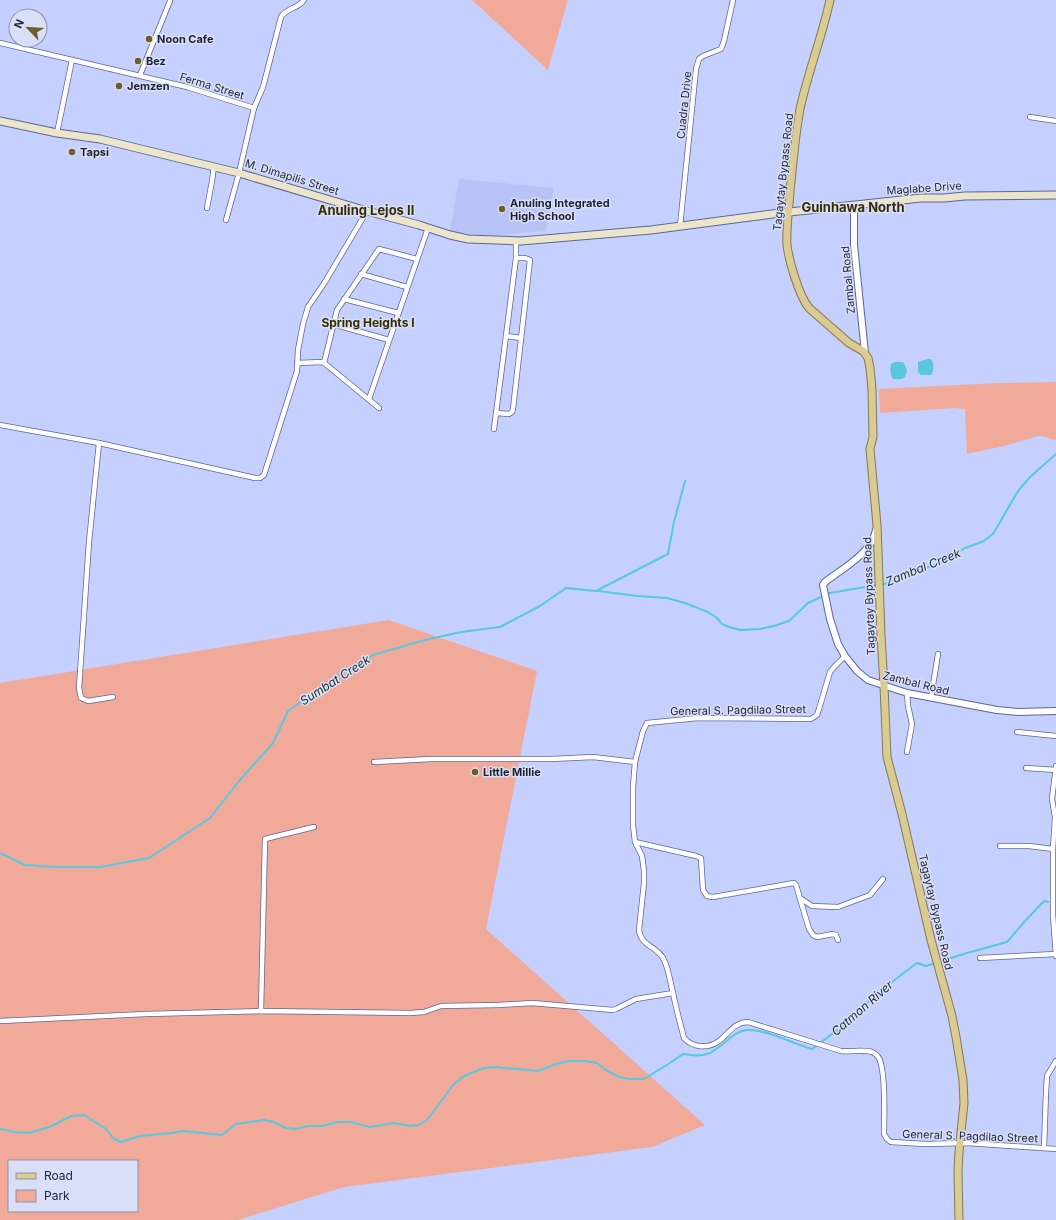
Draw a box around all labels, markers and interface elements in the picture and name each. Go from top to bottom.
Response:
north arrow [8,8,48,48]
text: N [11,17,27,31]
place label: Noon Cafe [157,32,214,46]
marker: Noon Cafe [144,34,154,44]
place label: Bez [146,54,166,68]
marker: Bez [133,56,143,66]
street label: Ferma Street [178,70,246,103]
street label: Cuadra Drive [673,70,695,140]
place label: Jemzen [127,79,170,93]
marker: Jemzen [114,81,124,91]
street label: Tagaytay Bypass Road [770,113,796,231]
place label: Tapsi [80,145,109,159]
marker: Tapsi [67,147,77,157]
street label: M. Dimapilis Street [243,156,341,198]
street label: Maglabe Drive [886,178,962,198]
place label: Anuling Integrated High School [510,196,610,223]
district label: Guinhawa North [801,199,905,215]
district label: Anuling Lejos II [318,202,414,218]
marker: Anuling Integrated High School [497,204,507,214]
street label: Zambal Road [838,245,858,315]
district label: Spring Heights I [321,315,415,330]
street label: Tagaytay Bypass Road [860,537,878,655]
water label: Zambal Creek [883,545,963,589]
water label: Sumbat Creek [297,651,373,708]
street label: Zambal Road [881,668,951,698]
street label: General S. Pagdilao Street [670,702,806,718]
place label: Little Millie [483,765,541,779]
marker: Little Millie [470,767,480,777]
street label: Tagaytay Bypass Road [916,853,956,971]
water label: Catmon River [828,977,896,1039]
street label: General S. Pagdilao Street [902,1127,1039,1145]
legend [8,1160,138,1212]
text: Road [44,1168,73,1183]
text: Park [44,1188,70,1203]

